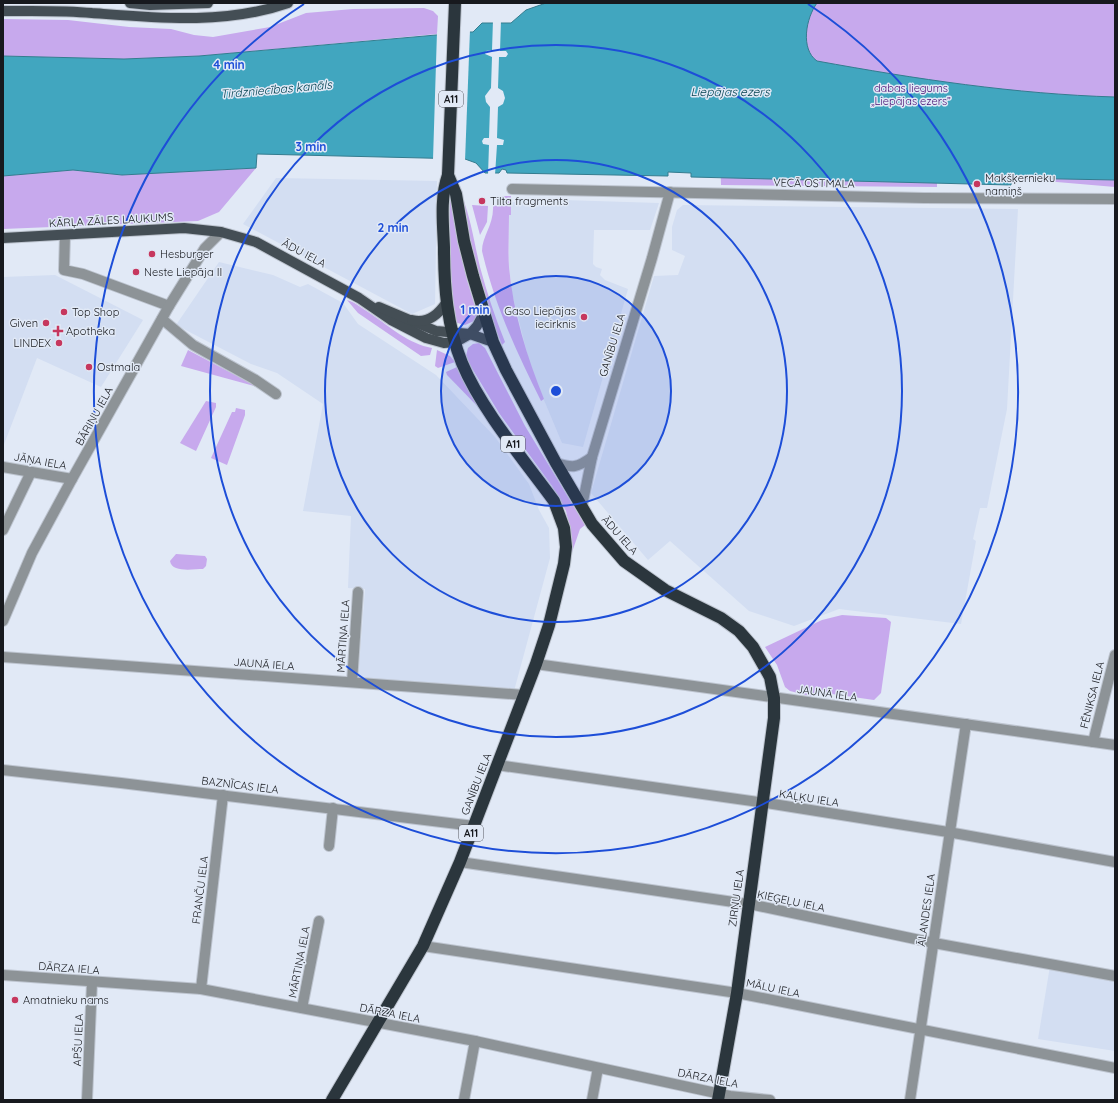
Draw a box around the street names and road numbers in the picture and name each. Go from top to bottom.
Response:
road number: A11 [439,91,463,107]
street label: VECĀ OSTMALA [773,175,855,191]
street label: KĀRĻA ZĀLES LAUKUMS [48,210,174,230]
street label: ĀDU IELA [280,236,328,270]
street label: GANĪBU IELA [596,312,628,378]
street label: BĀRIŅU IELA [72,384,116,448]
road number: A11 [501,436,525,452]
street label: JĀŅA IELA [12,449,68,473]
street label: ĀDU IELA [599,513,641,557]
street label: MĀRTIŅA IELA [333,599,353,673]
street label: JAUNĀ IELA [233,655,295,673]
street label: FĒNIKSA IELA [1077,660,1107,730]
street label: JAUNĀ IELA [796,682,858,704]
street label: GANĪBU IELA [458,751,494,817]
street label: BAZNĪCAS IELA [201,773,279,797]
street label: KAĻĶU IELA [778,786,840,810]
road number: A11 [459,825,483,841]
street label: FRANČU IELA [189,855,211,925]
street label: ZIRŅU IELA [725,868,747,928]
street label: ĀLANDES IELA [914,873,938,947]
street label: ĶIEĢEĻU IELA [756,887,826,915]
street label: MĀRTIŅA IELA [285,925,313,999]
street label: DĀRZA IELA [38,959,100,977]
street label: MĀLU IELA [745,975,801,1001]
street label: DĀRZA IELA [358,1000,422,1026]
street label: APŠU IELA [70,1013,86,1067]
street label: DĀRZA IELA [676,1065,740,1091]

